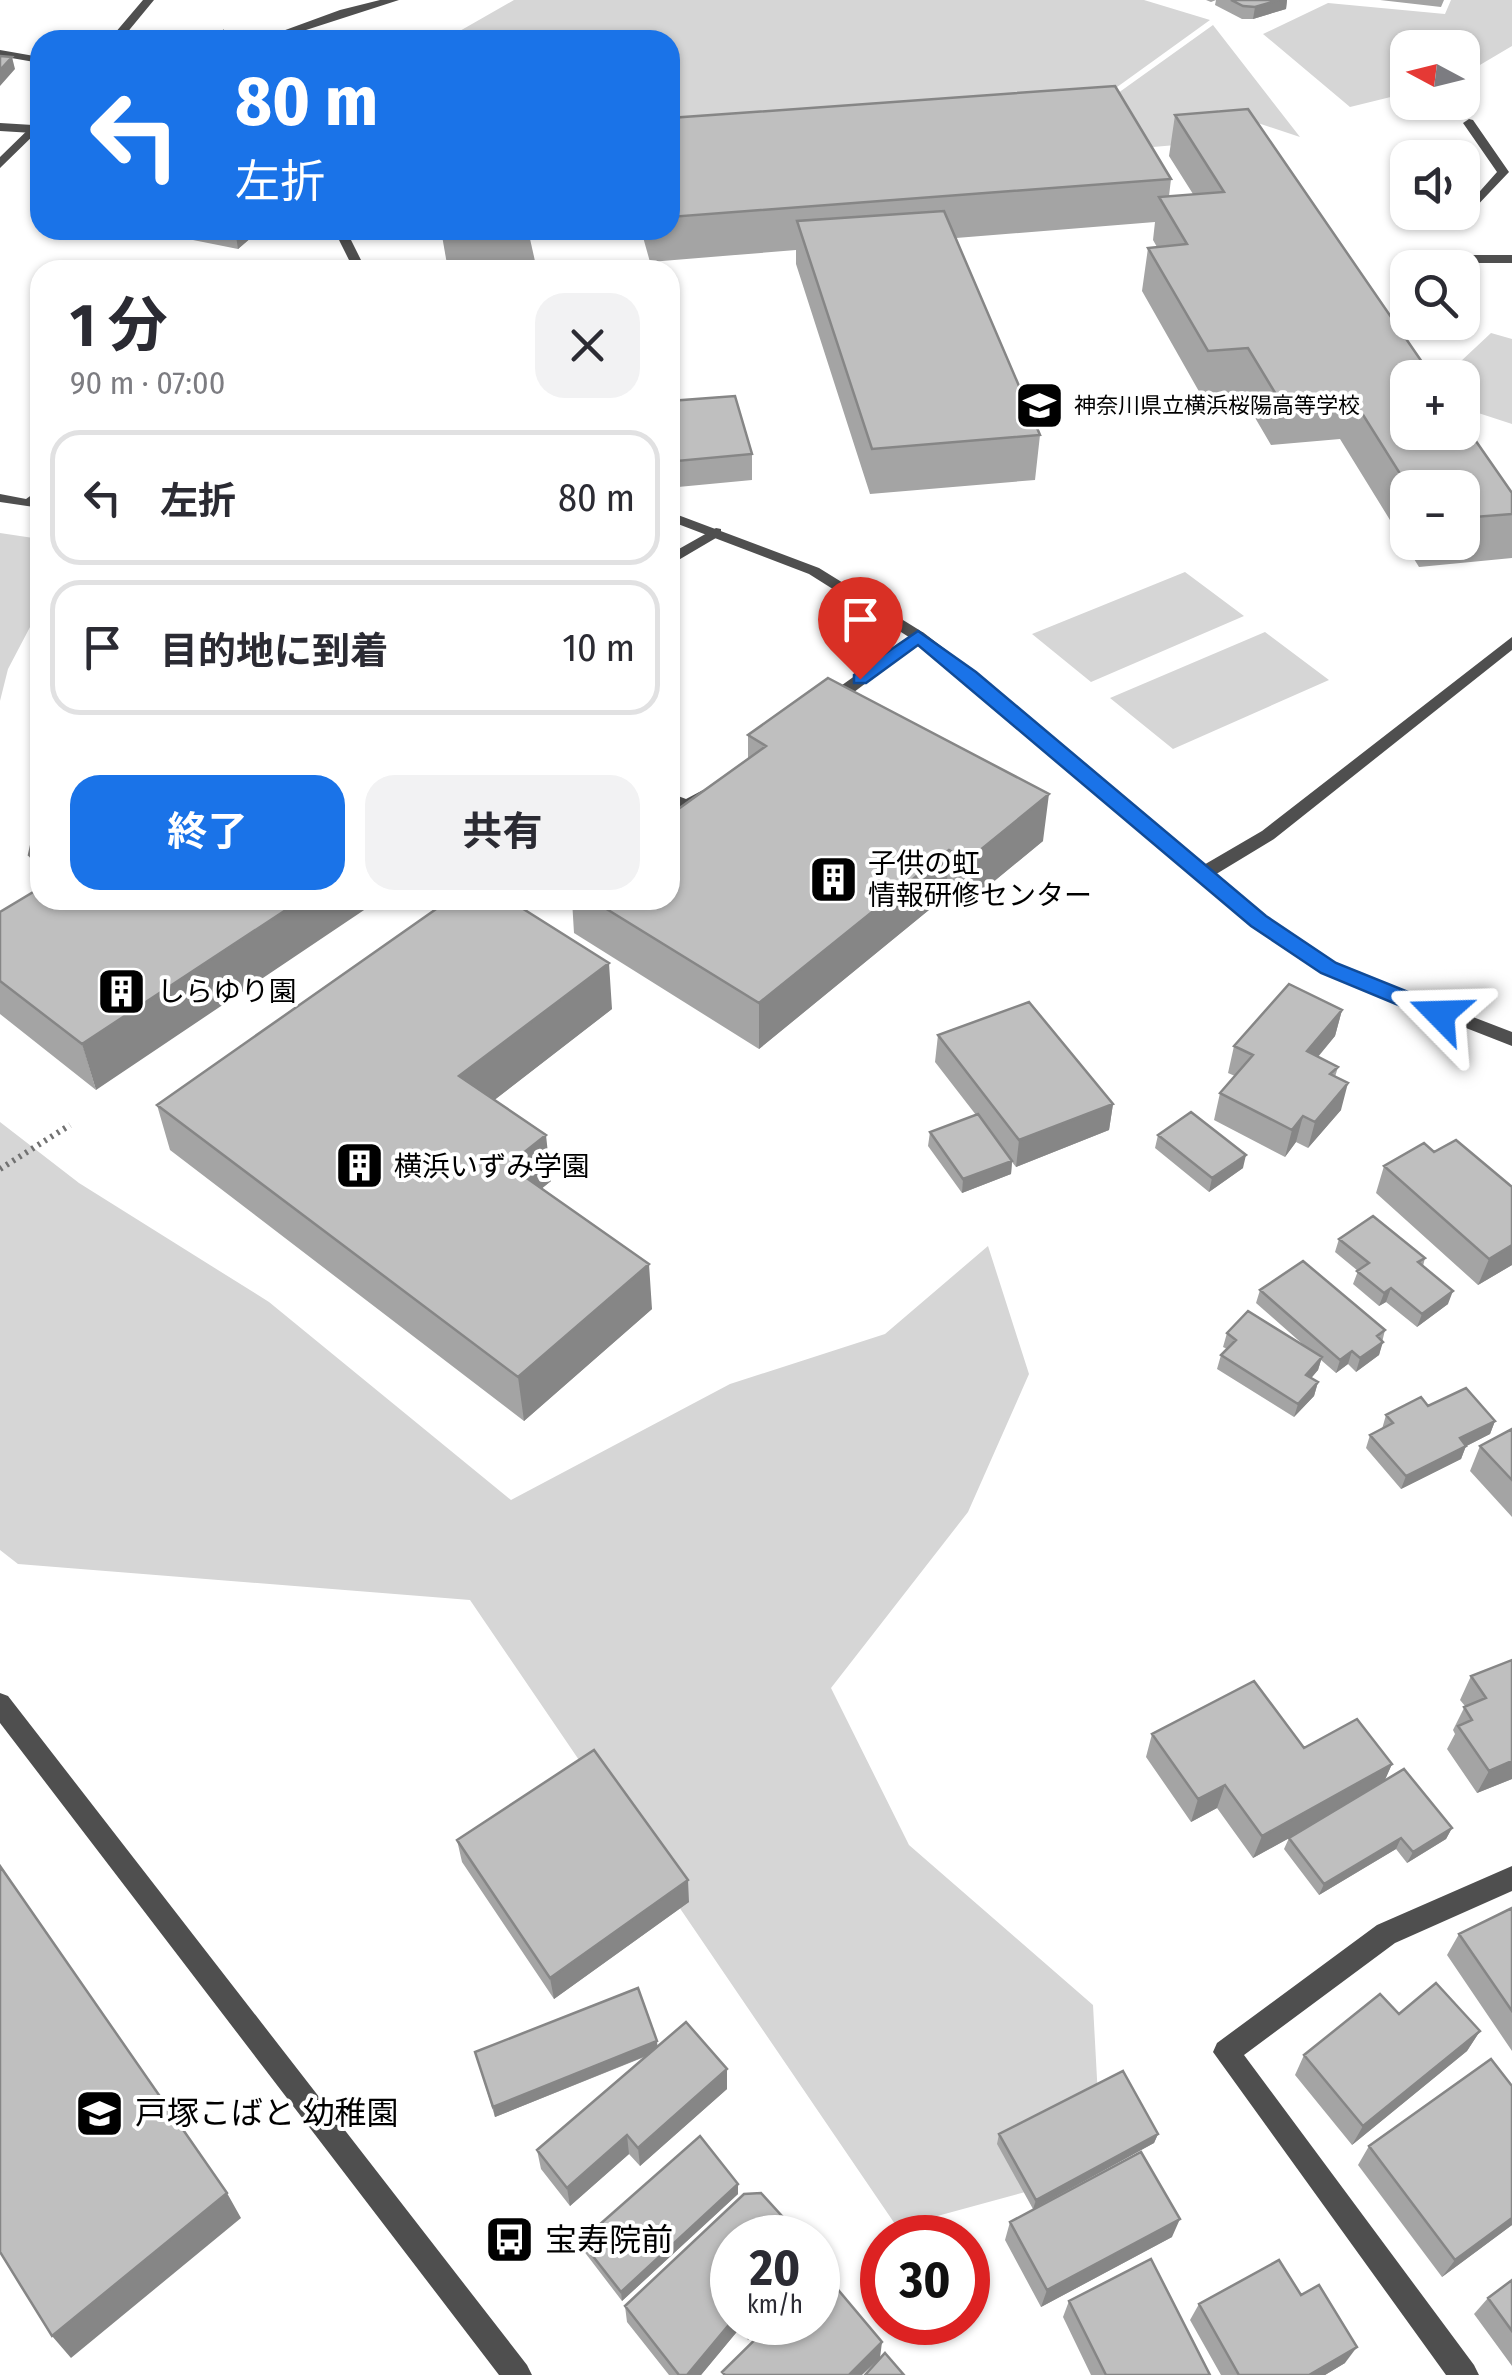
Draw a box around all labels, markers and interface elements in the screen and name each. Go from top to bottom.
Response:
north arrow [1390,30,1480,120]
map controls [1390,30,1480,560]
text: 80 m [235,60,378,144]
icon: left [70,70,200,200]
button: sound [1390,140,1480,230]
text: 左折 [235,155,325,209]
button: search [1390,250,1480,340]
text: 1 分 [70,290,168,362]
button: close [535,293,640,398]
button: + [1390,360,1480,450]
text: 90 m · 07:00 [70,364,225,402]
school or university icon: 神奈川県立横浜桜陽高等学校 [1013,379,1065,431]
place label: 神奈川県立横浜桜陽高等学校 [1074,392,1360,419]
icon: left [75,470,130,525]
button: − [1390,470,1480,560]
text: 80 m [558,475,635,521]
text: 左折 [160,478,236,524]
pin [818,577,903,680]
icon: arrive [833,592,888,647]
icon: arrive [75,620,130,675]
text: 10 m [562,625,635,671]
text: 目的地に到着 [160,628,388,674]
button: 終了 [70,775,345,890]
button: 共有 [365,775,640,890]
place label: 子供の虹 情報研修センター [868,847,1092,912]
building icon: 子供の虹 情報研修センター [807,853,859,905]
position arrow [1388,962,1492,1066]
building icon: しらゆり園 [96,965,148,1017]
place label: しらゆり園 [157,975,297,1008]
building icon: 横浜いずみ学園 [333,1140,385,1192]
place label: 横浜いずみ学園 [394,1150,590,1183]
school or university icon: 戸塚こばと 幼稚園 [74,2087,126,2139]
place label: 戸塚こばと 幼稚園 [135,2094,399,2132]
bus stop icon: 宝寿院前 [484,2214,536,2266]
speed limit sign: 30 [860,2215,990,2345]
place label: 宝寿院前 [545,2221,673,2259]
text: 20 [750,2238,800,2298]
text: km/h [747,2290,803,2320]

